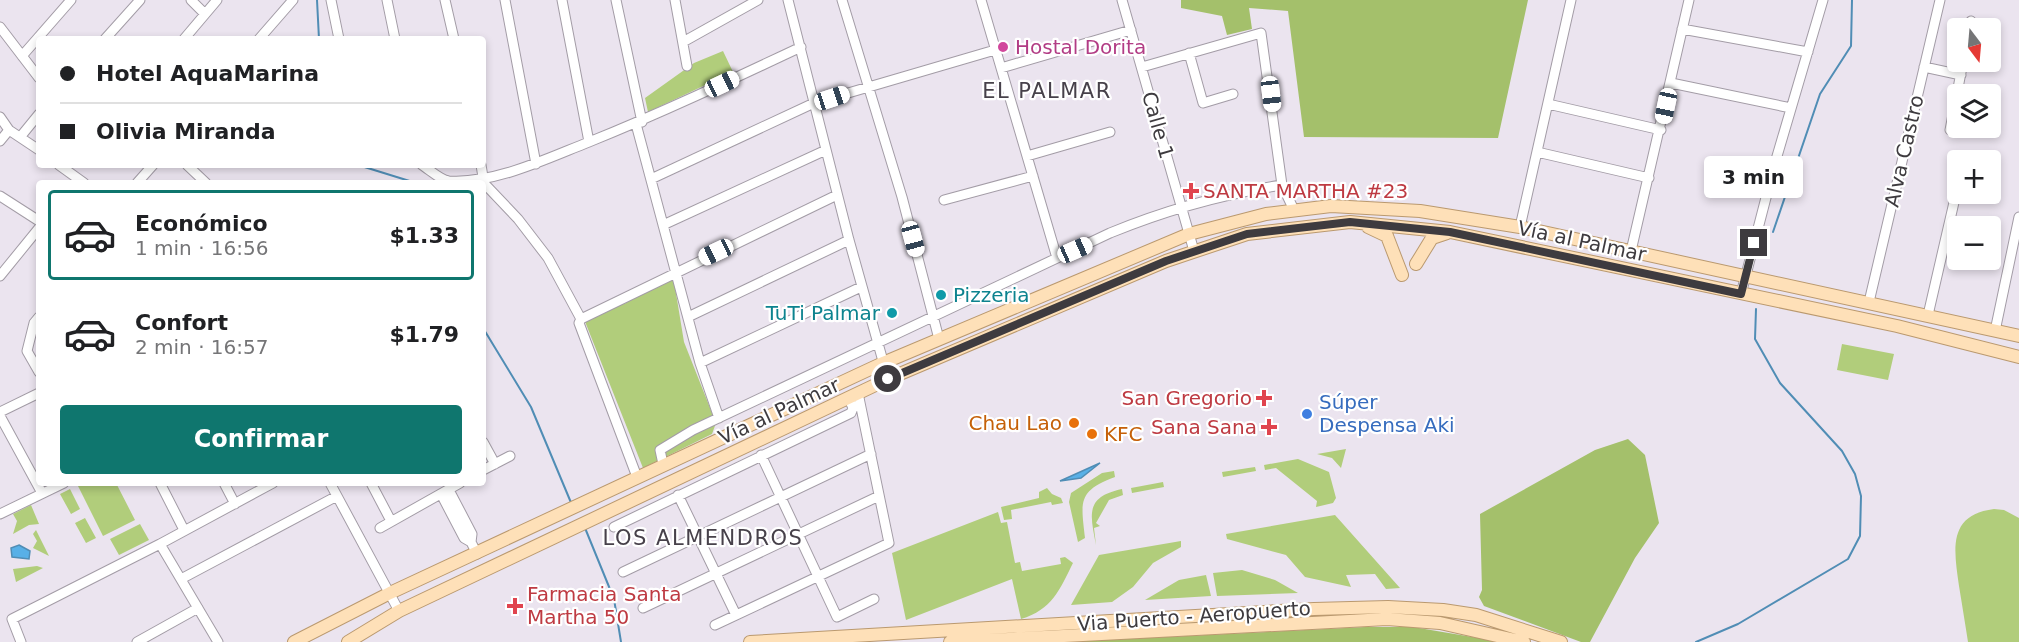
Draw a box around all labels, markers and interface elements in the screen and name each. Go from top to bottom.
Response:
north arrow [1947,18,2001,72]
map controls [1947,18,2001,270]
place label: Hostal Dorita [1015,35,1146,59]
marker: Hostal Dorita [996,40,1010,54]
text: Hotel AquaMarina [96,61,319,86]
car [702,68,742,100]
car [1260,75,1282,113]
district label: EL PALMAR [982,79,1112,103]
car [812,84,852,112]
button: layers [1947,84,2001,138]
car [1653,87,1679,125]
street label: Calle 1 [1137,89,1179,161]
street label: Alva Castro [1879,93,1929,209]
text: Olivia Miranda [96,119,276,144]
button: + [1947,150,2001,204]
callout: 3 min [1704,156,1804,198]
text: 3 min [1722,165,1785,189]
place label: SANTA MARTHA #23 [1203,179,1408,203]
marker: SANTA MARTHA #23 [1184,184,1198,198]
icon: car [63,208,117,262]
text: Económico [135,211,268,236]
street label: Vía al Palmar [1515,216,1649,267]
button: − [1947,216,2001,270]
car [900,219,926,259]
text: $1.33 [389,223,459,248]
route end [1740,229,1767,256]
car [1055,234,1095,266]
text: 1 min · 16:56 [135,236,269,260]
car [696,236,736,268]
place label: Pizzeria [953,283,1030,307]
marker: Pizzeria [934,288,948,302]
place label: TuTi Palmar [765,301,881,325]
marker: TuTi Palmar [885,306,899,320]
icon: car [63,307,117,361]
text: Confort [135,310,228,335]
text: $1.79 [389,322,459,347]
text: 2 min · 16:57 [135,335,269,359]
route start [874,365,901,392]
street label: Vía al Palmar [715,372,844,450]
place label: San Gregorio [1121,386,1252,410]
place label: Súper Despensa Aki [1319,390,1455,437]
marker: San Gregorio [1257,391,1271,405]
button: Confirmar [60,405,462,474]
marker: Súper Despensa Aki [1300,407,1314,421]
place label: Chau Lao [968,411,1062,435]
place label: Sana Sana [1151,415,1257,439]
marker: Chau Lao [1067,416,1081,430]
marker: Sana Sana [1262,420,1276,434]
place label: KFC [1104,422,1143,446]
marker: KFC [1085,427,1099,441]
district label: LOS ALMENDROS [603,526,803,550]
place label: Farmacia Santa Martha 50 [527,582,681,629]
street label: Via Puerto - Aeropuerto [1076,596,1312,636]
marker: Farmacia Santa Martha 50 [508,599,522,613]

